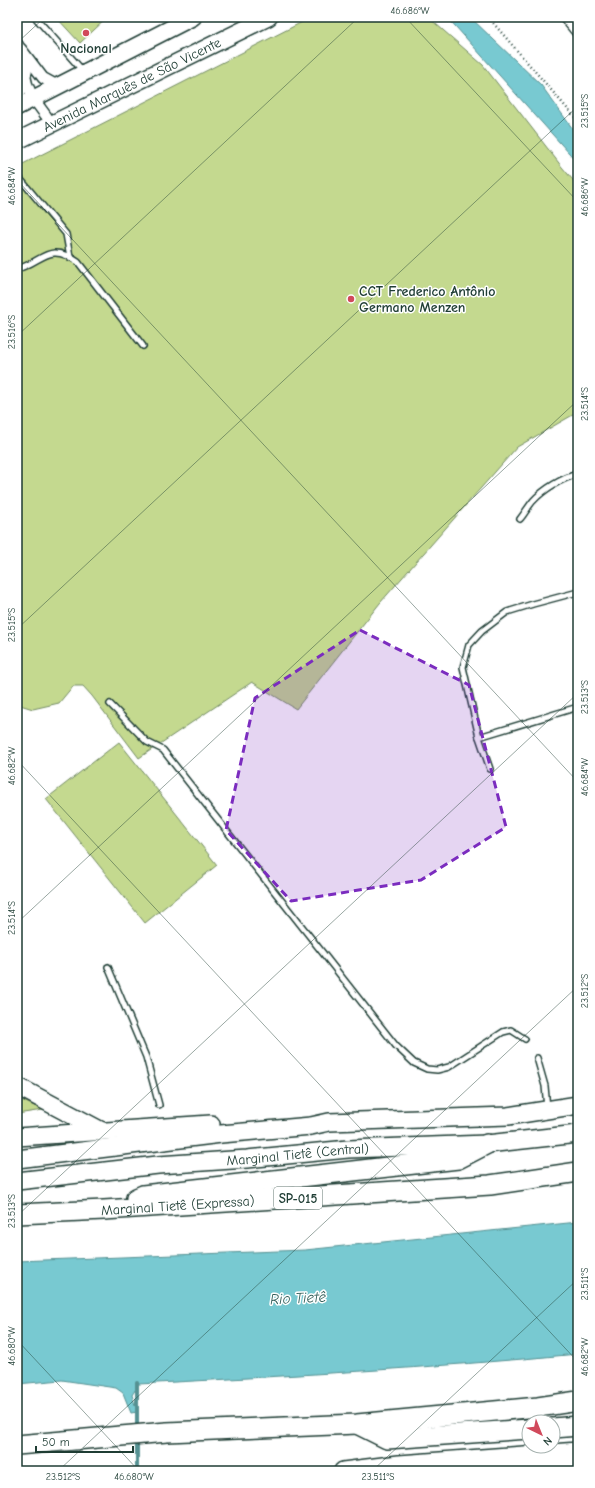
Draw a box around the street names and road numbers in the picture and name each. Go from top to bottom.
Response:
street label: Avenida Marquês de São Vicente [40,34,224,136]
street label: Marginal Tietê (Central) [226,1140,369,1169]
road number: SP-015 [274,1187,322,1209]
street label: Marginal Tietê (Expressa) [101,1192,255,1219]

